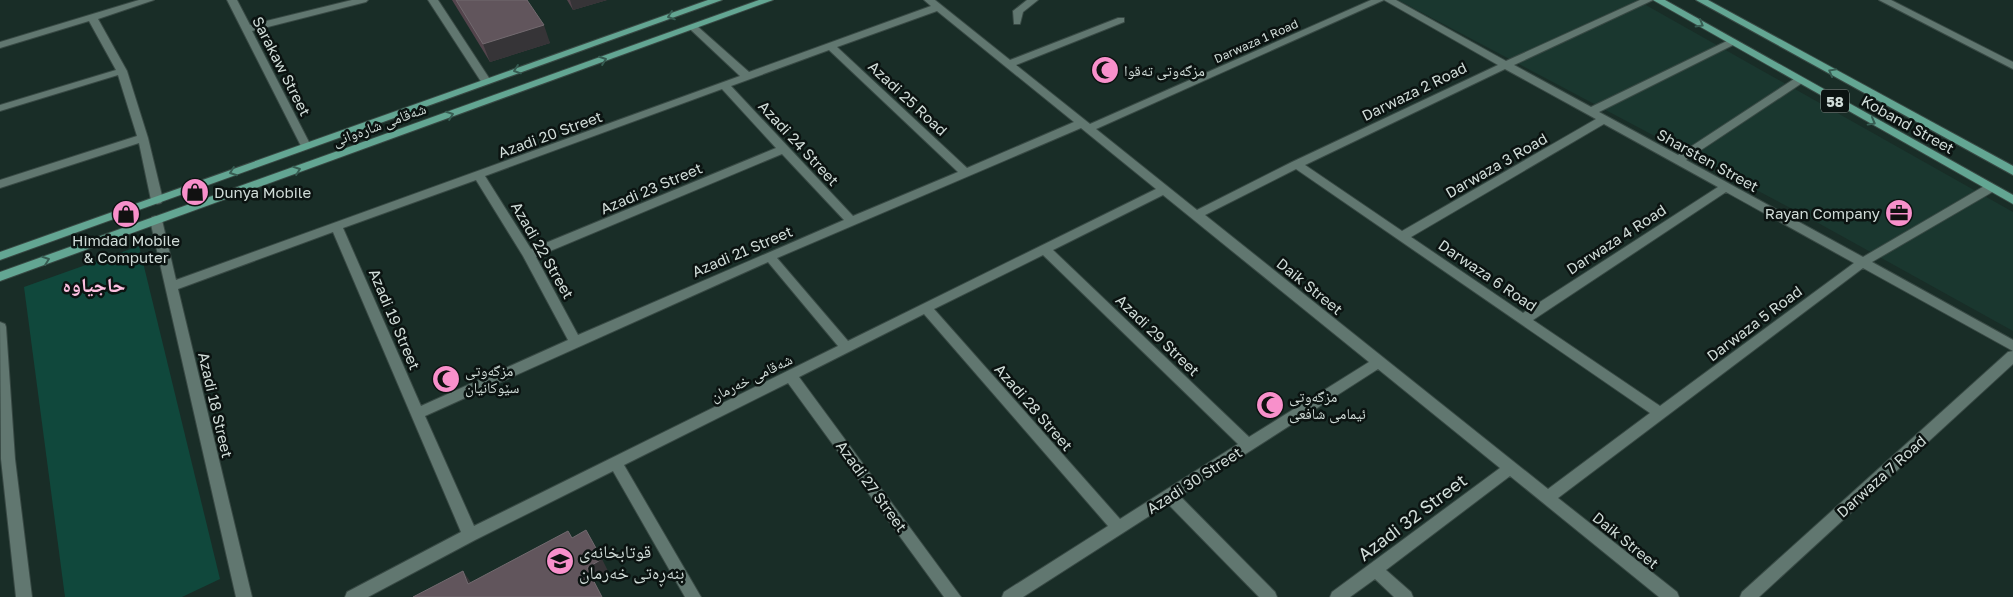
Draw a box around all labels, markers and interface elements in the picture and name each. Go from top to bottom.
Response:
one-way arrow [667,10,676,20]
street label: Sarakaw Street [249,13,315,119]
street label: Darwaza 1 Road [1212,16,1300,66]
one-way arrow [1695,18,1704,28]
mosque icon: مزگەوتی تەقوا [1090,55,1120,85]
one-way arrow [599,56,607,66]
street label: Azadi 25 Road [865,57,951,139]
street label: Darwaza 2 Road [1359,58,1469,124]
place label: مزگەوتی تەقوا [1124,61,1205,81]
one-way arrow [514,64,522,74]
one-way arrow [1828,68,1837,78]
road number: 58 [1821,90,1849,112]
street label: Koband Street [1858,91,1958,157]
street label: Azadi 24 Street [755,97,843,189]
street label: شەقامی شارەوانی [330,99,429,151]
street label: Azadi 20 Street [495,107,605,161]
one-way arrow [446,111,454,121]
one-way arrow [1866,115,1875,125]
street label: Sharsten Street [1654,125,1762,195]
street label: Darwaza 3 Road [1442,129,1550,201]
street label: Azadi 23 Street [597,158,705,218]
one-way arrow [293,165,301,175]
one-way arrow [229,166,238,176]
shop icon: Dunya Mobile [180,177,210,207]
place label: Dunya Mobile [214,183,311,201]
street label: Azadi 22 Street [508,198,578,302]
office icon: Rayan Company [1884,198,1914,228]
shop icon: Himdad Mobile & Computer [111,199,141,229]
street label: Darwaza 4 Road [1563,200,1669,278]
place label: Rayan Company [1765,204,1881,222]
street label: Azadi 21 Street [689,222,795,280]
place label: Himdad Mobile & Computer [72,231,180,266]
street label: Darwaza 6 Road [1435,235,1541,315]
street label: Daik Street [1273,254,1347,318]
one-way arrow [41,256,50,266]
street label: Azadi 19 Street [366,266,424,372]
district label: حاجیاوە [62,272,126,297]
street label: Darwaza 5 Road [1703,281,1805,365]
street label: Azadi 29 Street [1112,291,1204,379]
street label: شەقامی خەرمان [707,349,796,406]
street label: Azadi 18 Street [195,350,237,460]
street label: Azadi 28 Street [991,360,1077,454]
place label: مزگەوتی سێوکانیان [465,361,520,398]
mosque icon: مزگەوتی سێوکانیان [431,364,461,394]
place label: مزگەوتی ئیمامی شافعی [1289,387,1366,424]
mosque icon: مزگەوتی ئیمامی شافعی [1255,390,1285,420]
street label: Darwaza 7 Road [1833,431,1929,521]
street label: Azadi 27 Street [833,437,911,535]
street label: Azadi 30 Street [1143,443,1245,517]
street label: Azadi 32 Street [1353,469,1471,565]
street label: Daik Street [1589,508,1663,572]
place label: قوتابخانەی بنەڕەتی خەرمان [579,540,685,587]
school or university icon: قوتابخانەی بنەڕەتی خەرمان [545,546,575,576]

